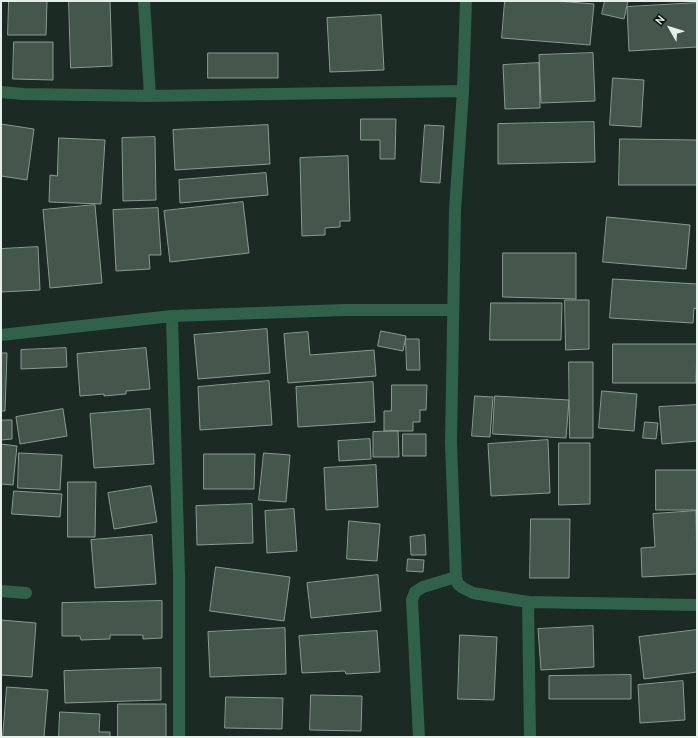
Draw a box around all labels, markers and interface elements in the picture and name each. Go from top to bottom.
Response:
north arrow [650,8,690,48]
text: N [653,13,669,28]

